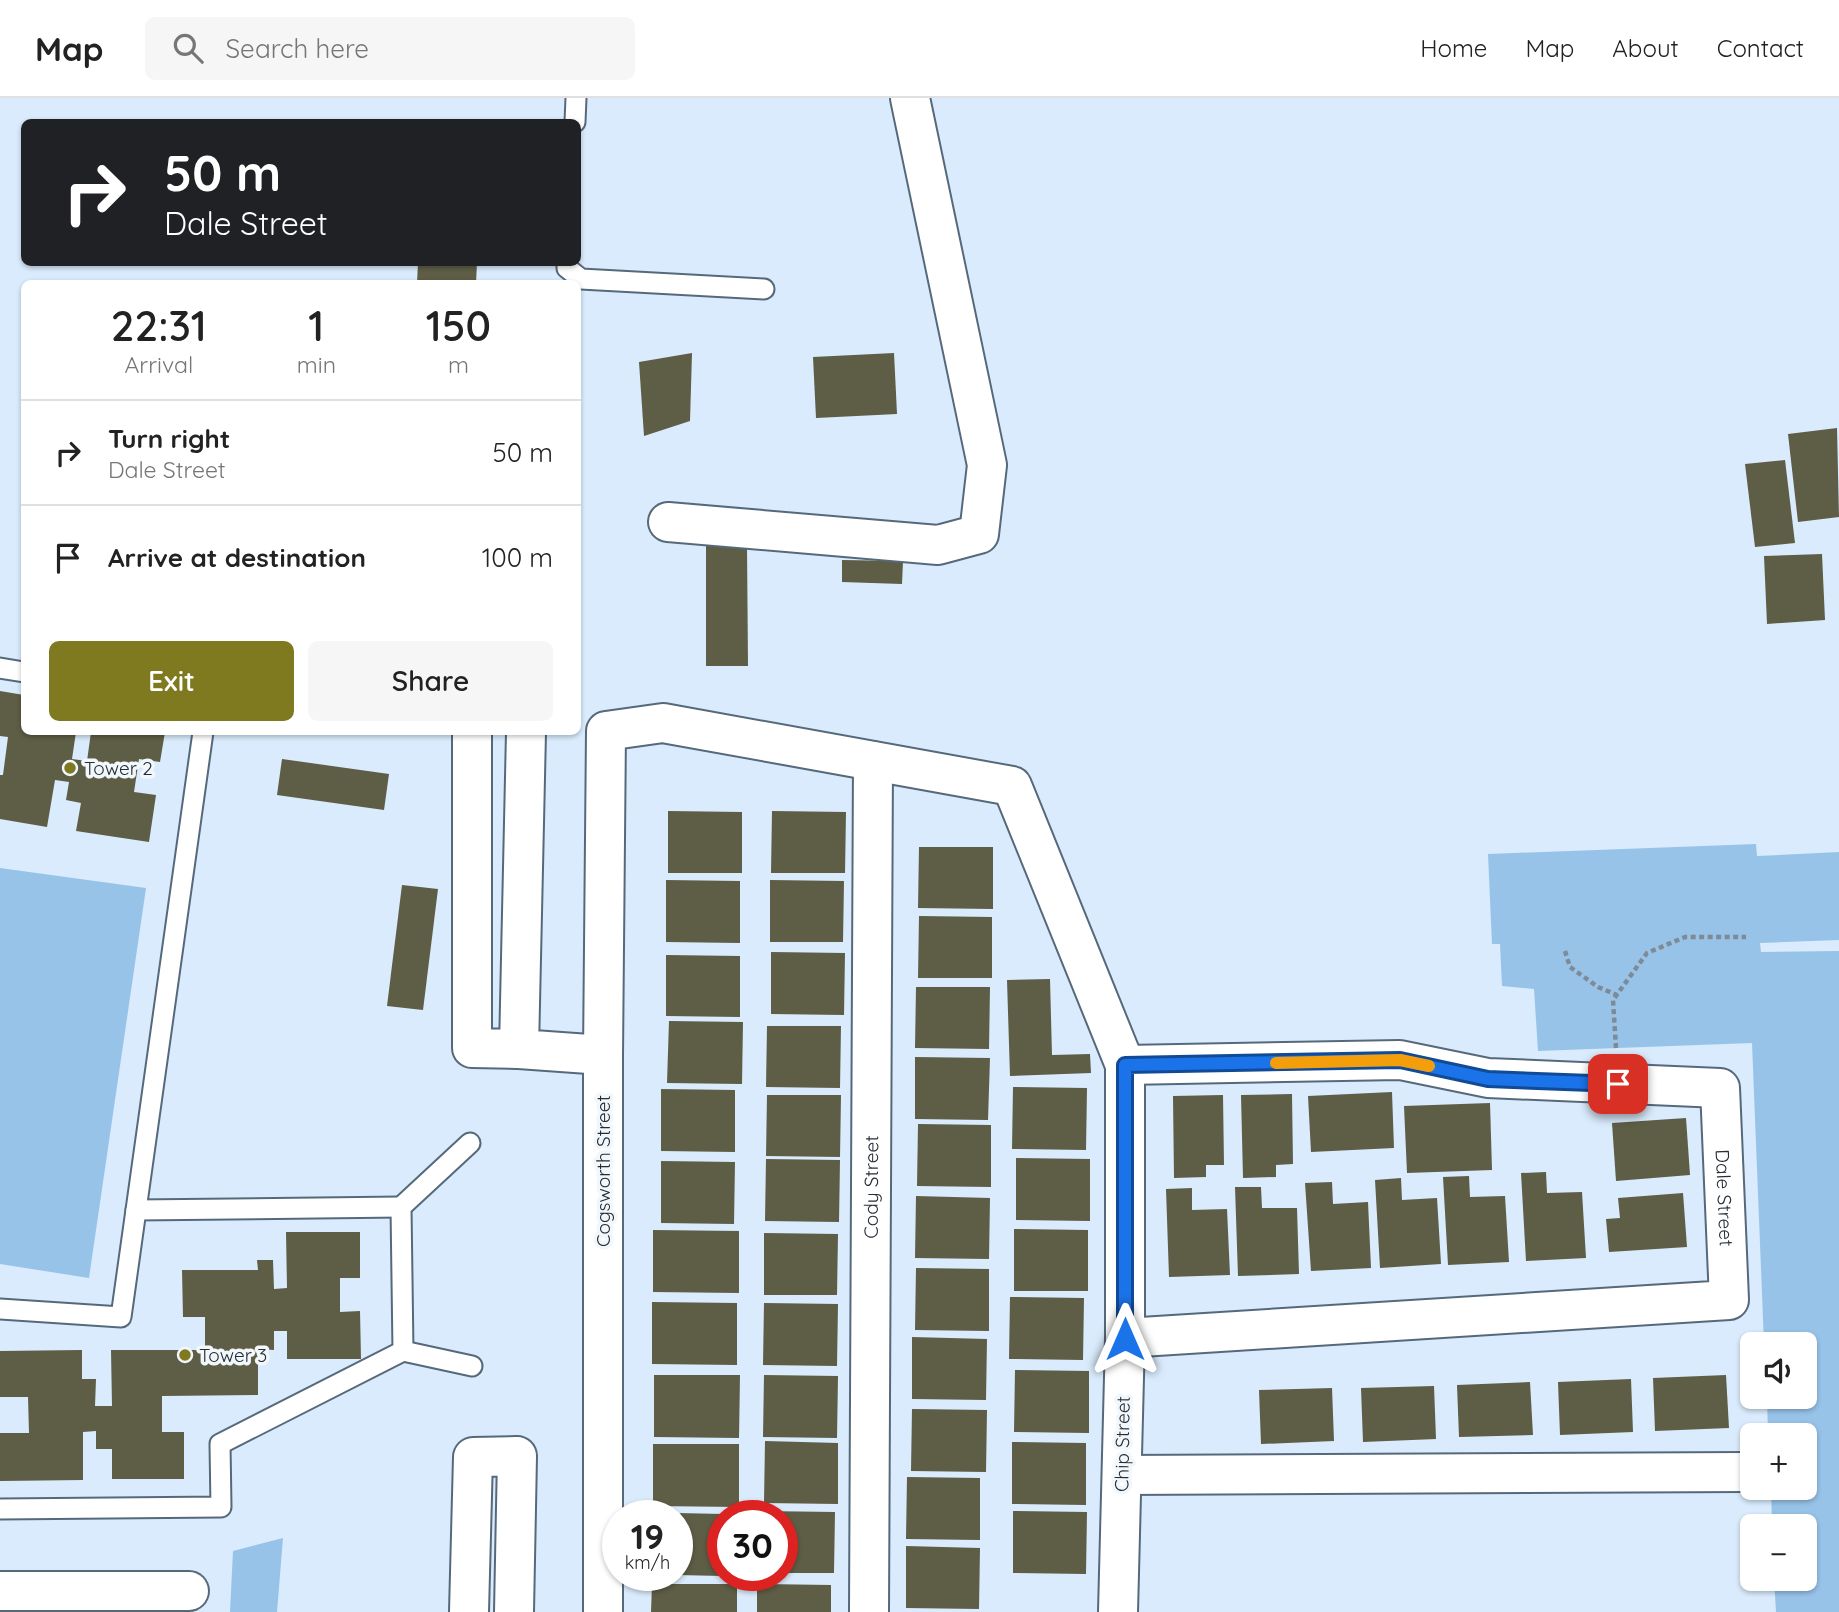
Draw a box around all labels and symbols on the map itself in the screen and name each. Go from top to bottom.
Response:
place label: Tower 2 [84,756,153,780]
marker: Tower 2 [62,760,78,776]
pin [1588,1054,1648,1114]
street label: Cogsworth Street [591,1095,615,1247]
street label: Cody Street [859,1135,883,1239]
street label: Dale Street [1711,1149,1739,1247]
position arrow [1088,1302,1162,1376]
place label: Tower 3 [199,1343,267,1367]
marker: Tower 3 [177,1347,193,1363]
street label: Chip Street [1109,1396,1135,1492]
speed limit sign: 30 [707,1500,798,1591]

